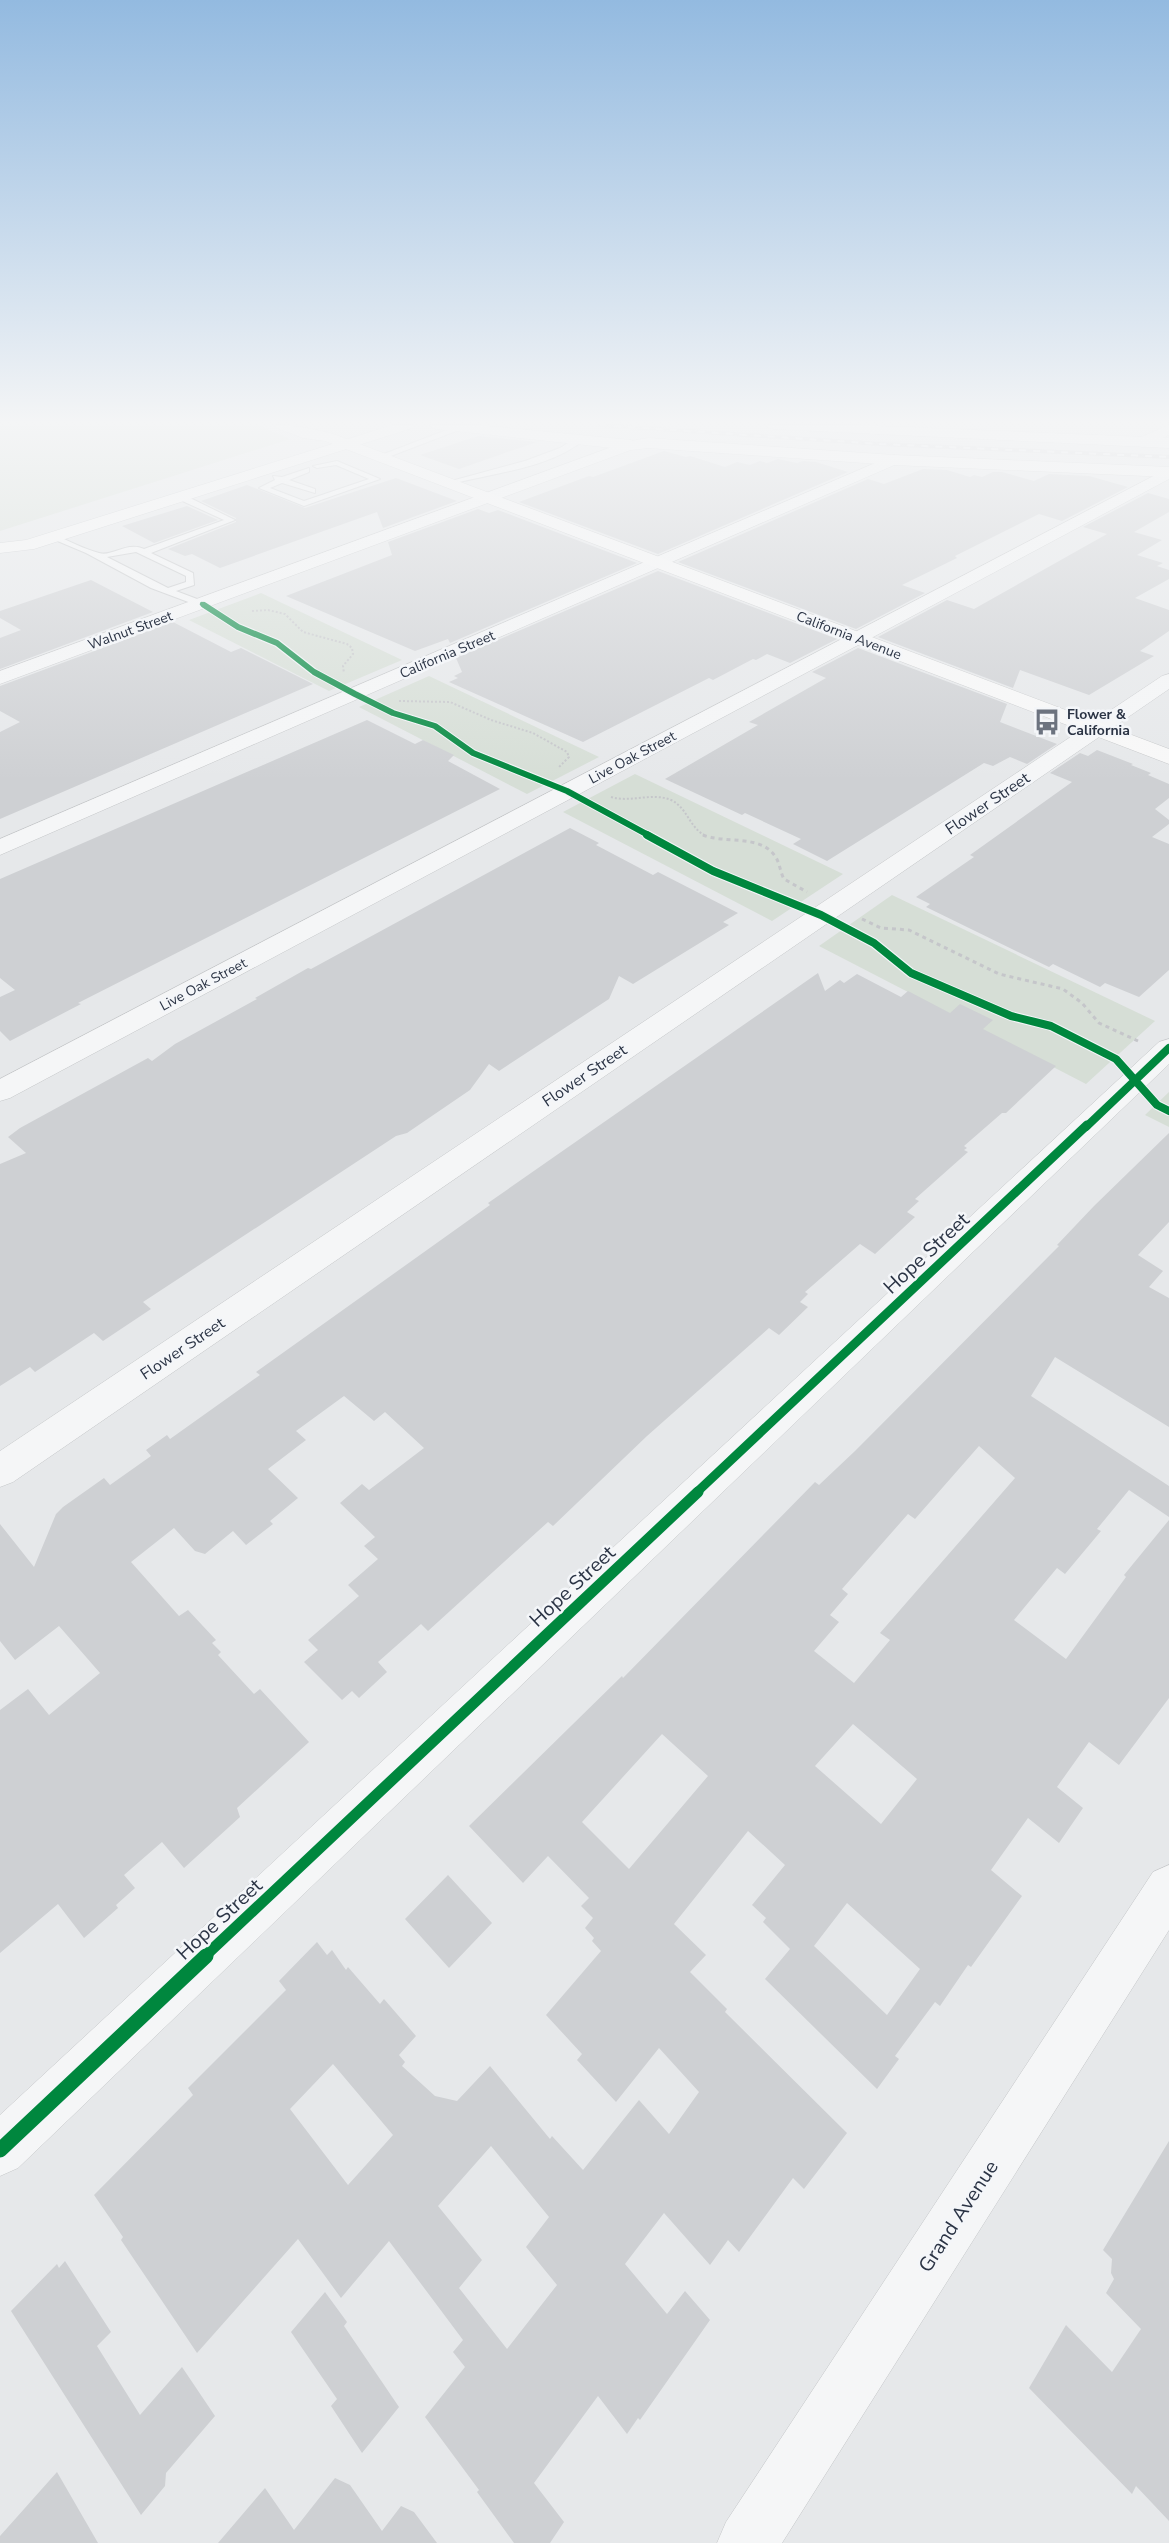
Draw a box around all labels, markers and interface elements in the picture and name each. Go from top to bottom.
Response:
street label: Walnut Street [85,606,175,655]
street label: California Avenue [794,607,904,664]
street label: California Street [397,626,498,683]
place label: Flower & California [1067,705,1130,740]
bus stop icon: Flower & California [1032,707,1062,737]
street label: Live Oak Street [585,726,679,788]
street label: Flower Street [941,767,1034,840]
street label: Live Oak Street [156,953,250,1015]
street label: Flower Street [538,1039,631,1112]
street label: Hope Street [878,1206,976,1300]
street label: Flower Street [136,1312,229,1385]
street label: Hope Street [524,1539,622,1633]
street label: Hope Street [171,1872,269,1966]
street label: Grand Avenue [912,2155,1005,2277]

